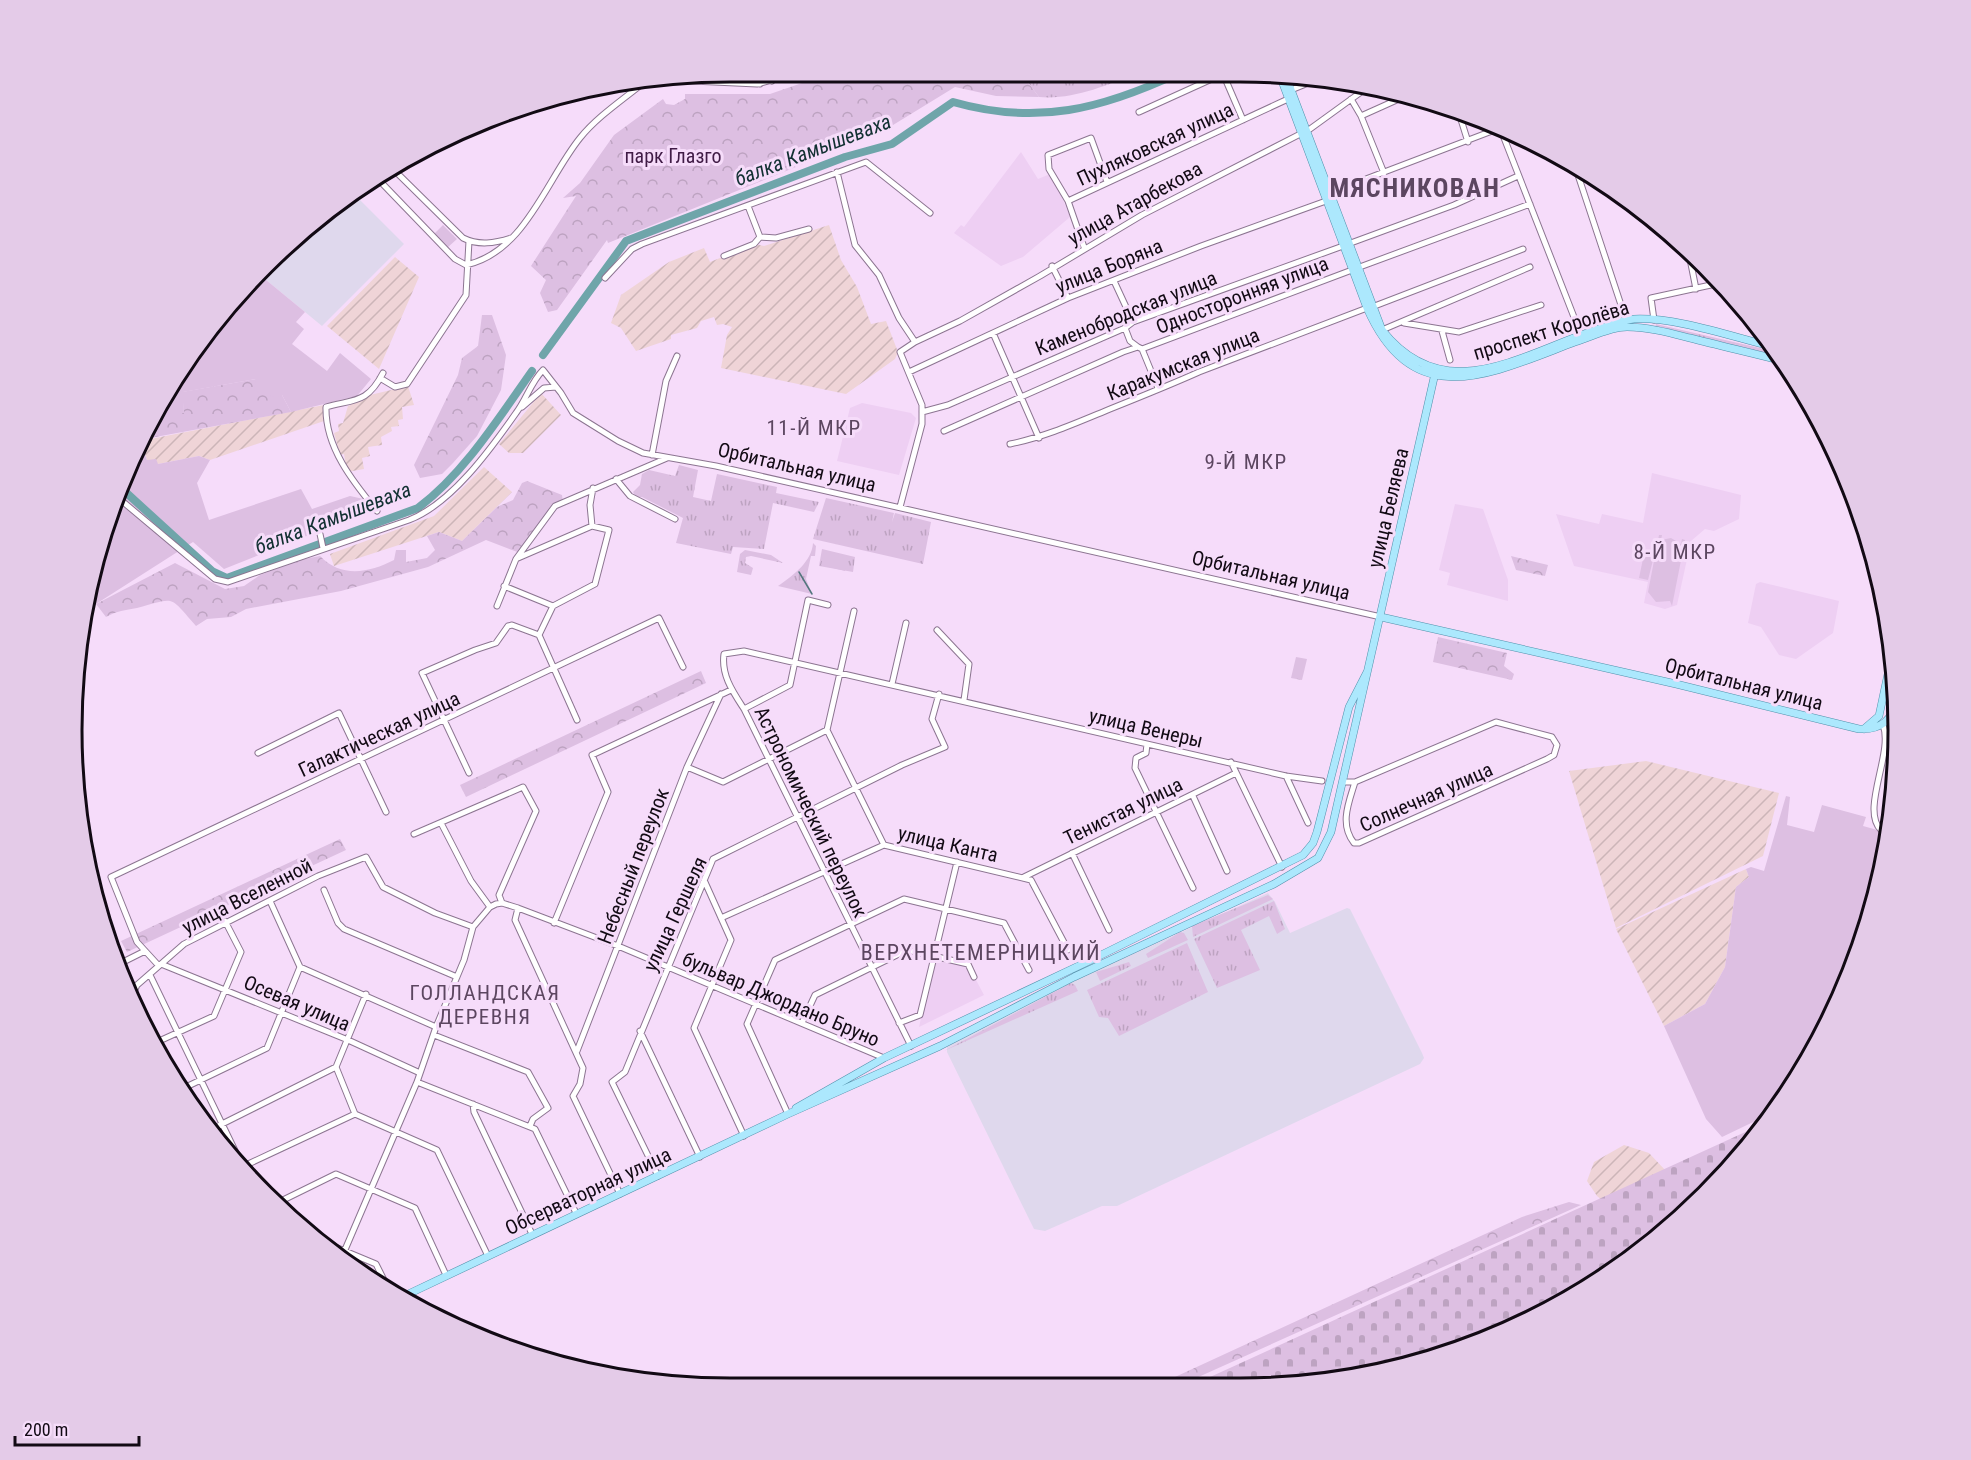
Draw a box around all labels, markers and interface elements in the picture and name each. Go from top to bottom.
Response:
street label: Пухляковская улица [1073,97,1237,191]
water label: балка Камышеваха [732,109,894,191]
park label: парк Глазго [624,144,722,168]
street label: улица Атарбекова [1064,156,1206,250]
district label: МЯСНИКОВАН [1330,173,1500,203]
street label: улица Боряна [1052,234,1166,298]
street label: Односторонняя улица [1152,251,1332,339]
street label: Каменобродская улица [1032,266,1220,360]
street label: проспект Королёва [1470,295,1632,365]
street label: Каракумская улица [1103,323,1263,405]
district label: 11-Й МКР [766,416,862,440]
street label: Орбитальная улица [716,437,878,497]
street label: улица Беляева [1363,446,1413,570]
district label: 9-Й МКР [1204,450,1288,474]
water label: балка Камышеваха [252,477,414,559]
district label: 8-Й МКР [1633,540,1717,564]
street label: Орбитальная улица [1190,545,1352,605]
street label: Орбитальная улица [1663,653,1825,715]
street label: Галактическая улица [294,686,464,782]
street label: Астрономический переулок [749,703,873,922]
street label: улица Венеры [1087,703,1205,753]
street label: Солнечная улица [1356,757,1496,837]
street label: Тенистая улица [1060,772,1186,850]
street label: Небесный переулок [592,784,674,947]
street label: улица Канта [896,821,1000,867]
street label: улица Вселенной [178,853,316,939]
street label: улица Гершеля [638,853,712,975]
district label: ВЕРХНЕТЕМЕРНИЦКИЙ [861,940,1101,965]
street label: бульвар Джордано Бруно [679,947,883,1051]
street label: Осевая улица [240,970,354,1036]
district label: ГОЛЛАНДСКАЯ ДЕРЕВНЯ [409,981,561,1029]
street label: Обсерваторная улица [501,1142,675,1240]
scale bar [15,1409,140,1447]
text: 200 m [24,1419,68,1440]

